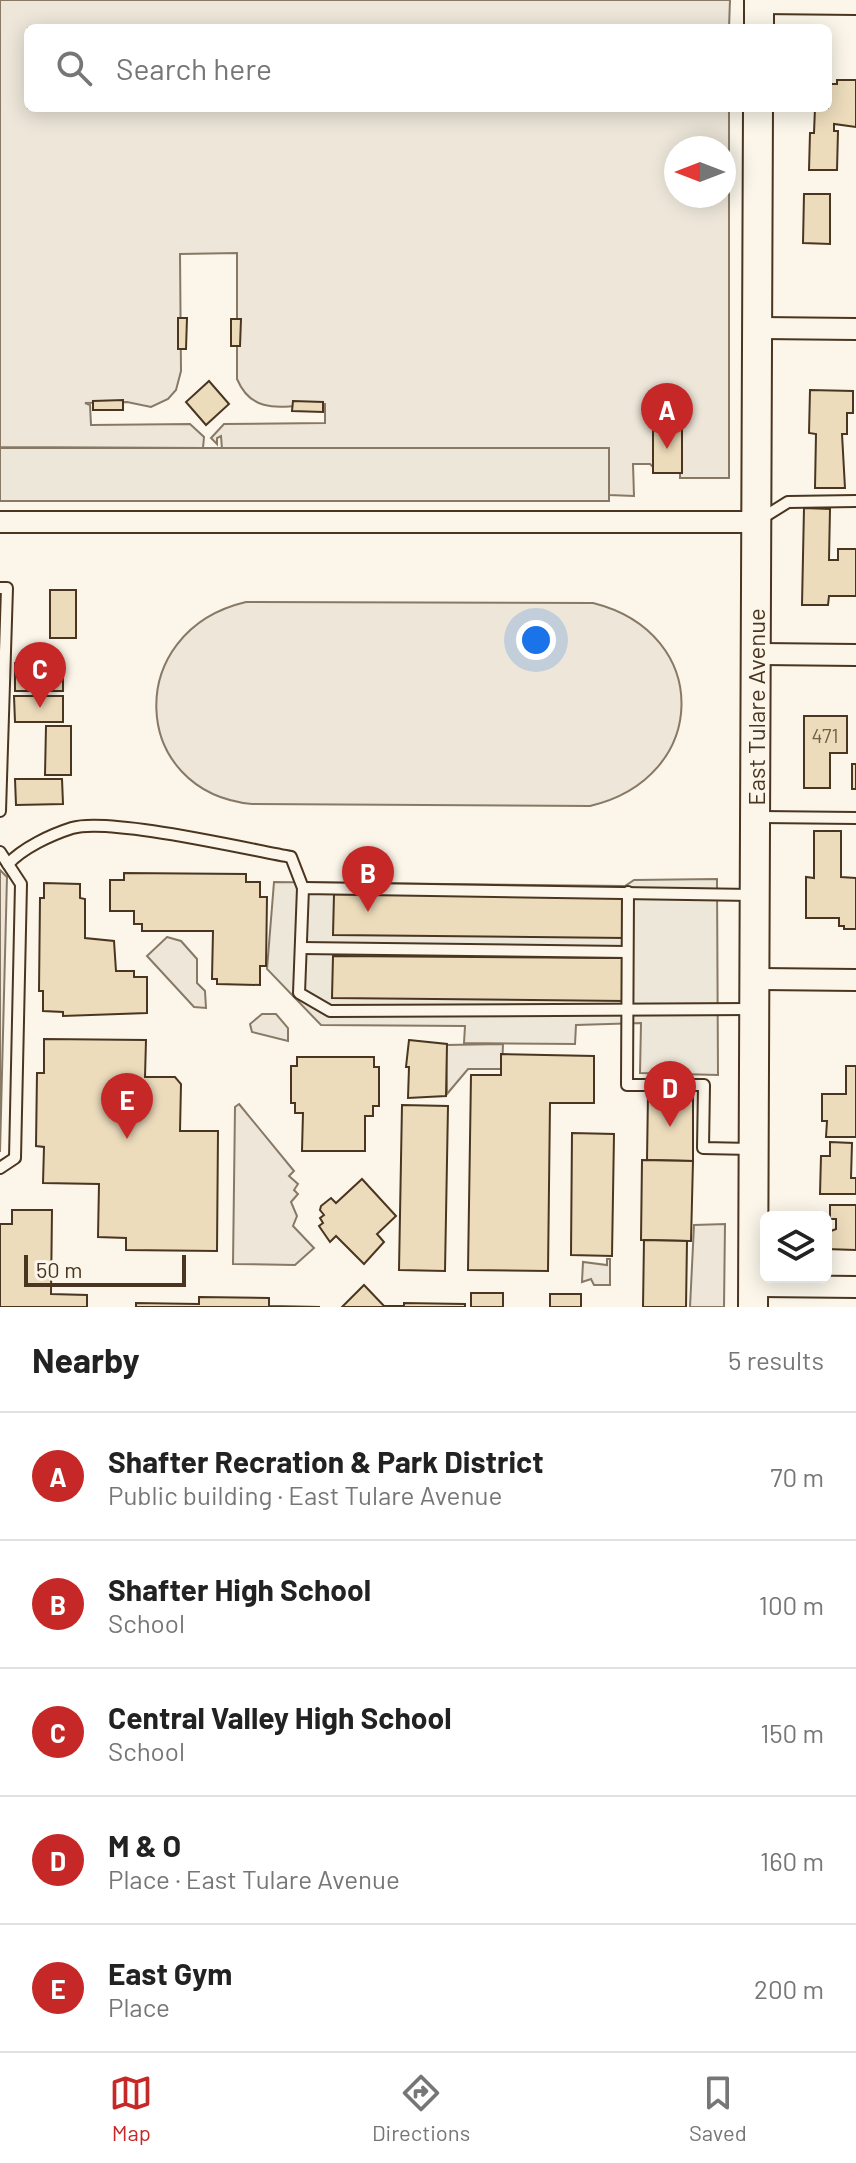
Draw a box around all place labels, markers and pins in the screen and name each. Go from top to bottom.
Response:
pin: A [641,383,693,449]
pin: C [14,642,66,708]
pin: B [342,846,394,912]
pin: D [644,1061,696,1127]
pin: E [101,1073,153,1139]

